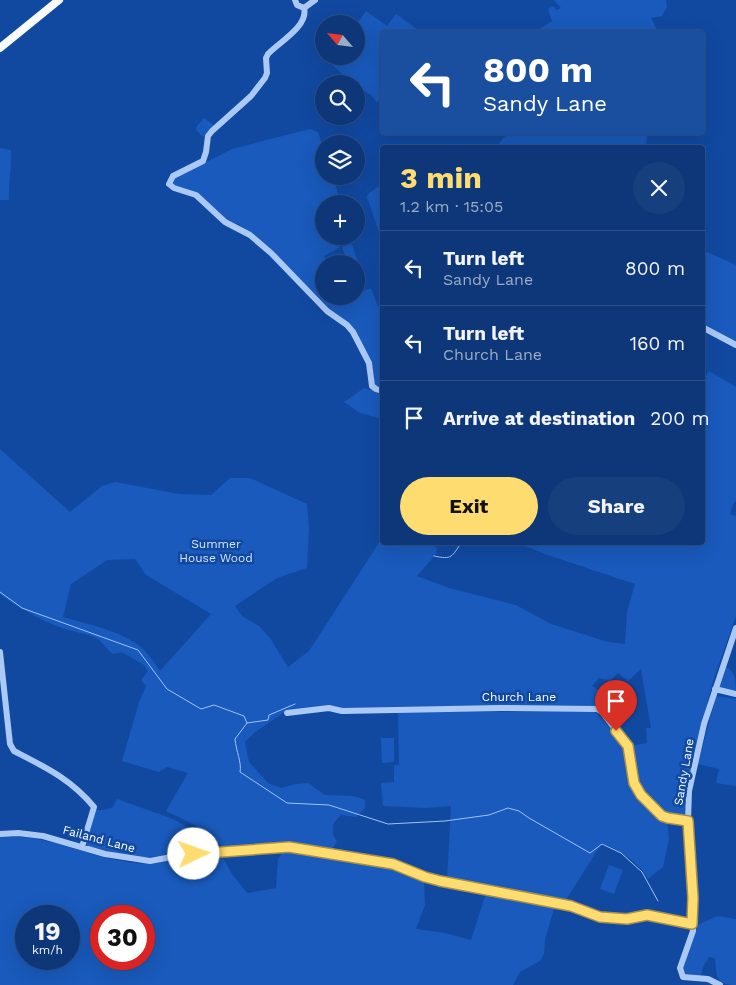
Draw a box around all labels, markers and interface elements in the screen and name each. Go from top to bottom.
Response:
north arrow [315,15,365,65]
map controls [315,15,365,305]
text: 800 m [483,49,593,91]
icon: left [400,50,465,115]
button: search [315,75,365,125]
text: Sandy Lane [483,91,607,116]
button: layers [315,135,365,185]
text: 3 min [400,160,482,195]
button: close [633,162,685,214]
button: + [315,195,365,245]
text: 1.2 km · 15:05 [400,197,503,216]
text: Turn left [443,247,524,270]
icon: left [400,254,428,282]
button: − [315,255,365,305]
text: 800 m [625,257,685,280]
text: Sandy Lane [443,270,533,289]
text: Turn left [443,322,524,345]
icon: left [400,329,428,357]
text: 160 m [630,332,685,355]
text: Church Lane [443,345,542,364]
icon: arrive [400,404,428,432]
text: Arrive at destination [443,407,635,430]
text: 200 m [650,407,710,430]
button: Exit [400,477,538,535]
button: Share [548,477,685,535]
park label: Summer House Wood [179,537,253,565]
pin [595,680,637,731]
icon: arrive [602,687,630,715]
street label: Church Lane [482,690,556,704]
street label: Sandy Lane [671,737,697,807]
street label: Failand Lane [61,823,137,855]
position arrow [167,827,219,879]
speed limit sign: 30 [90,905,155,970]
text: 19 [34,917,61,946]
text: km/h [32,943,63,957]

